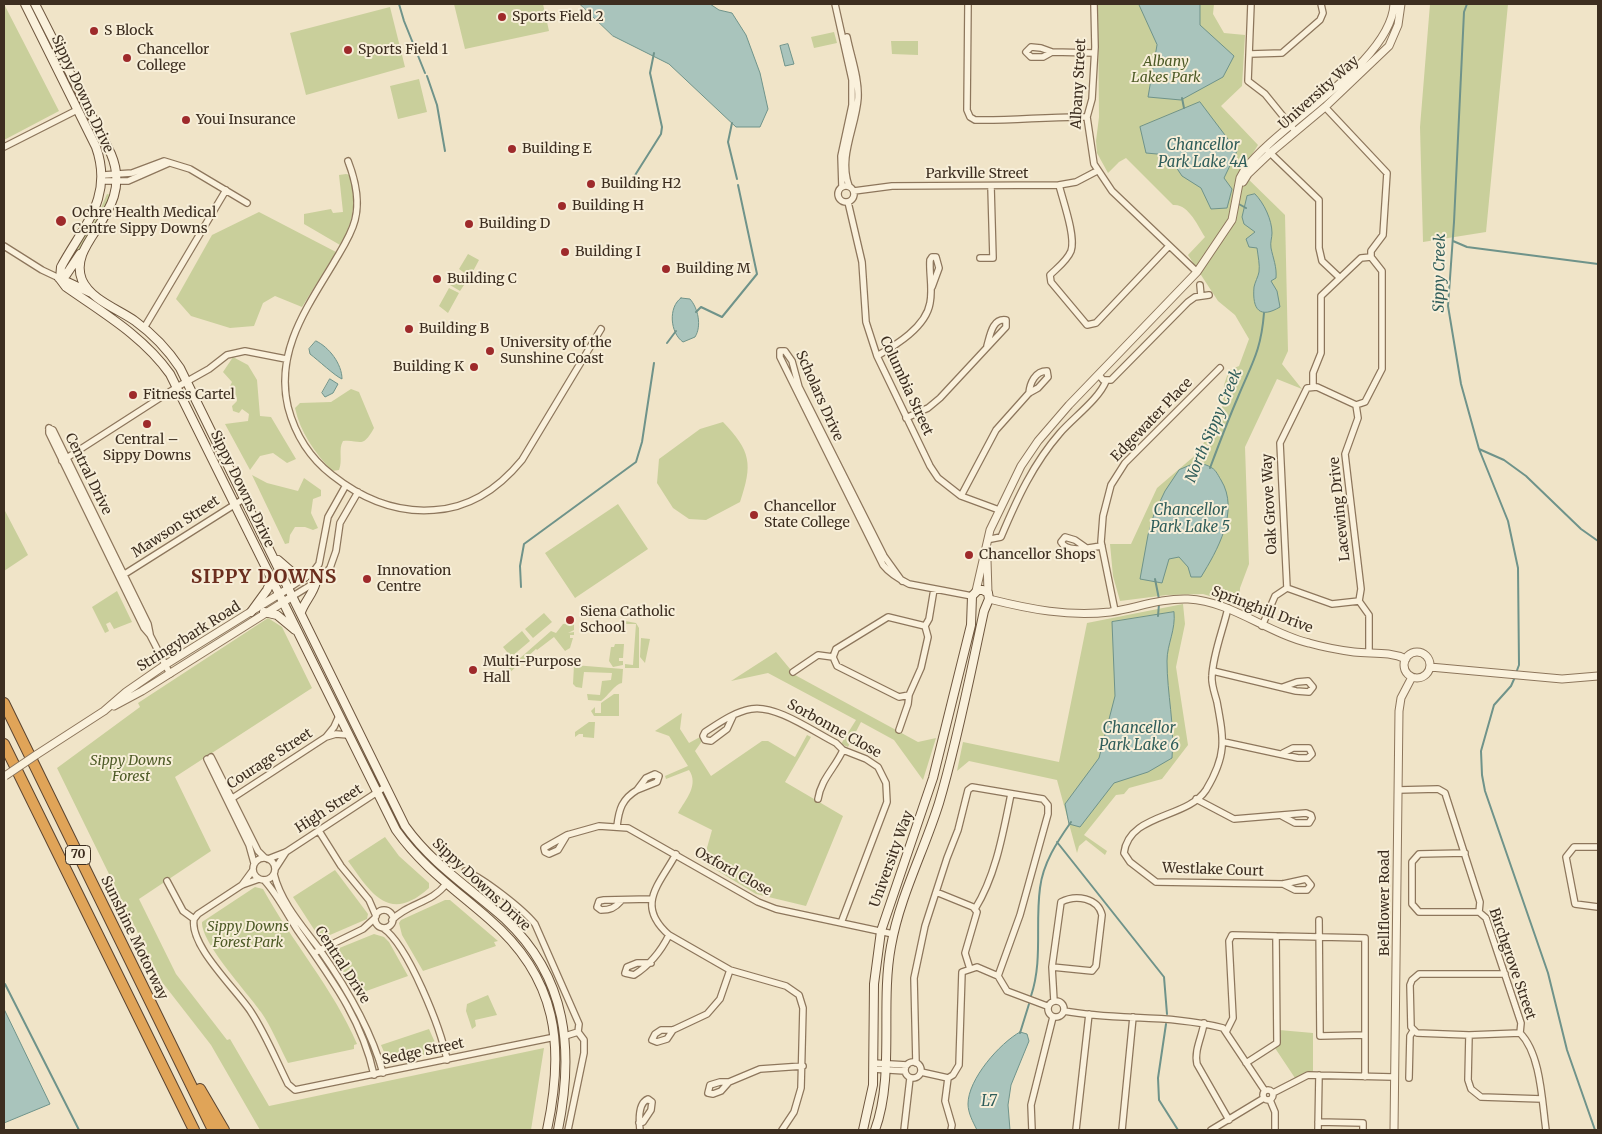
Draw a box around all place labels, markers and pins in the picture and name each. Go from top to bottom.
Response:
place label: Sports Field 2 [512,9,604,25]
marker: Sports Field 2 [496,11,508,23]
place label: S Block [104,23,154,39]
marker: S Block [88,25,100,37]
place label: Chancellor College [137,42,209,74]
place label: Sports Field 1 [358,42,448,58]
marker: Sports Field 1 [342,44,354,56]
marker: Chancellor College [121,52,133,64]
place label: Youi Insurance [196,112,296,128]
marker: Youi Insurance [180,114,192,126]
place label: Building E [522,141,592,157]
marker: Building E [506,143,518,155]
place label: Building H2 [601,176,681,192]
marker: Building H2 [585,178,597,190]
place label: Building H [572,198,644,214]
marker: Building H [556,200,568,212]
place label: Ochre Health Medical Centre Sippy Downs [72,205,216,238]
marker: Ochre Health Medical Centre Sippy Downs [54,214,68,228]
place label: Building D [479,216,550,232]
marker: Building D [463,218,475,230]
place label: Building I [575,244,641,260]
marker: Building I [559,246,571,258]
place label: Building M [676,261,751,277]
marker: Building M [660,263,672,275]
place label: Building C [447,271,517,287]
marker: Building C [431,273,443,285]
place label: Building B [419,321,489,337]
marker: Building B [403,323,415,335]
place label: University of the Sunshine Coast [500,335,612,368]
marker: University of the Sunshine Coast [484,345,496,357]
place label: Building K [393,359,464,375]
marker: Building K [468,361,480,373]
place label: Fitness Cartel [143,387,235,403]
marker: Fitness Cartel [127,389,139,401]
marker: Central – Sippy Downs [141,418,153,430]
place label: Central – Sippy Downs [103,432,191,464]
place label: Chancellor State College [764,499,850,532]
marker: Chancellor State College [748,509,760,521]
place label: Chancellor Shops [979,547,1096,563]
marker: Chancellor Shops [963,549,975,561]
place label: Innovation Centre [377,563,451,596]
marker: Innovation Centre [361,573,373,585]
place label: Siena Catholic School [580,604,675,636]
marker: Siena Catholic School [564,614,576,626]
place label: Multi-Purpose Hall [483,654,581,686]
marker: Multi-Purpose Hall [467,664,479,676]

